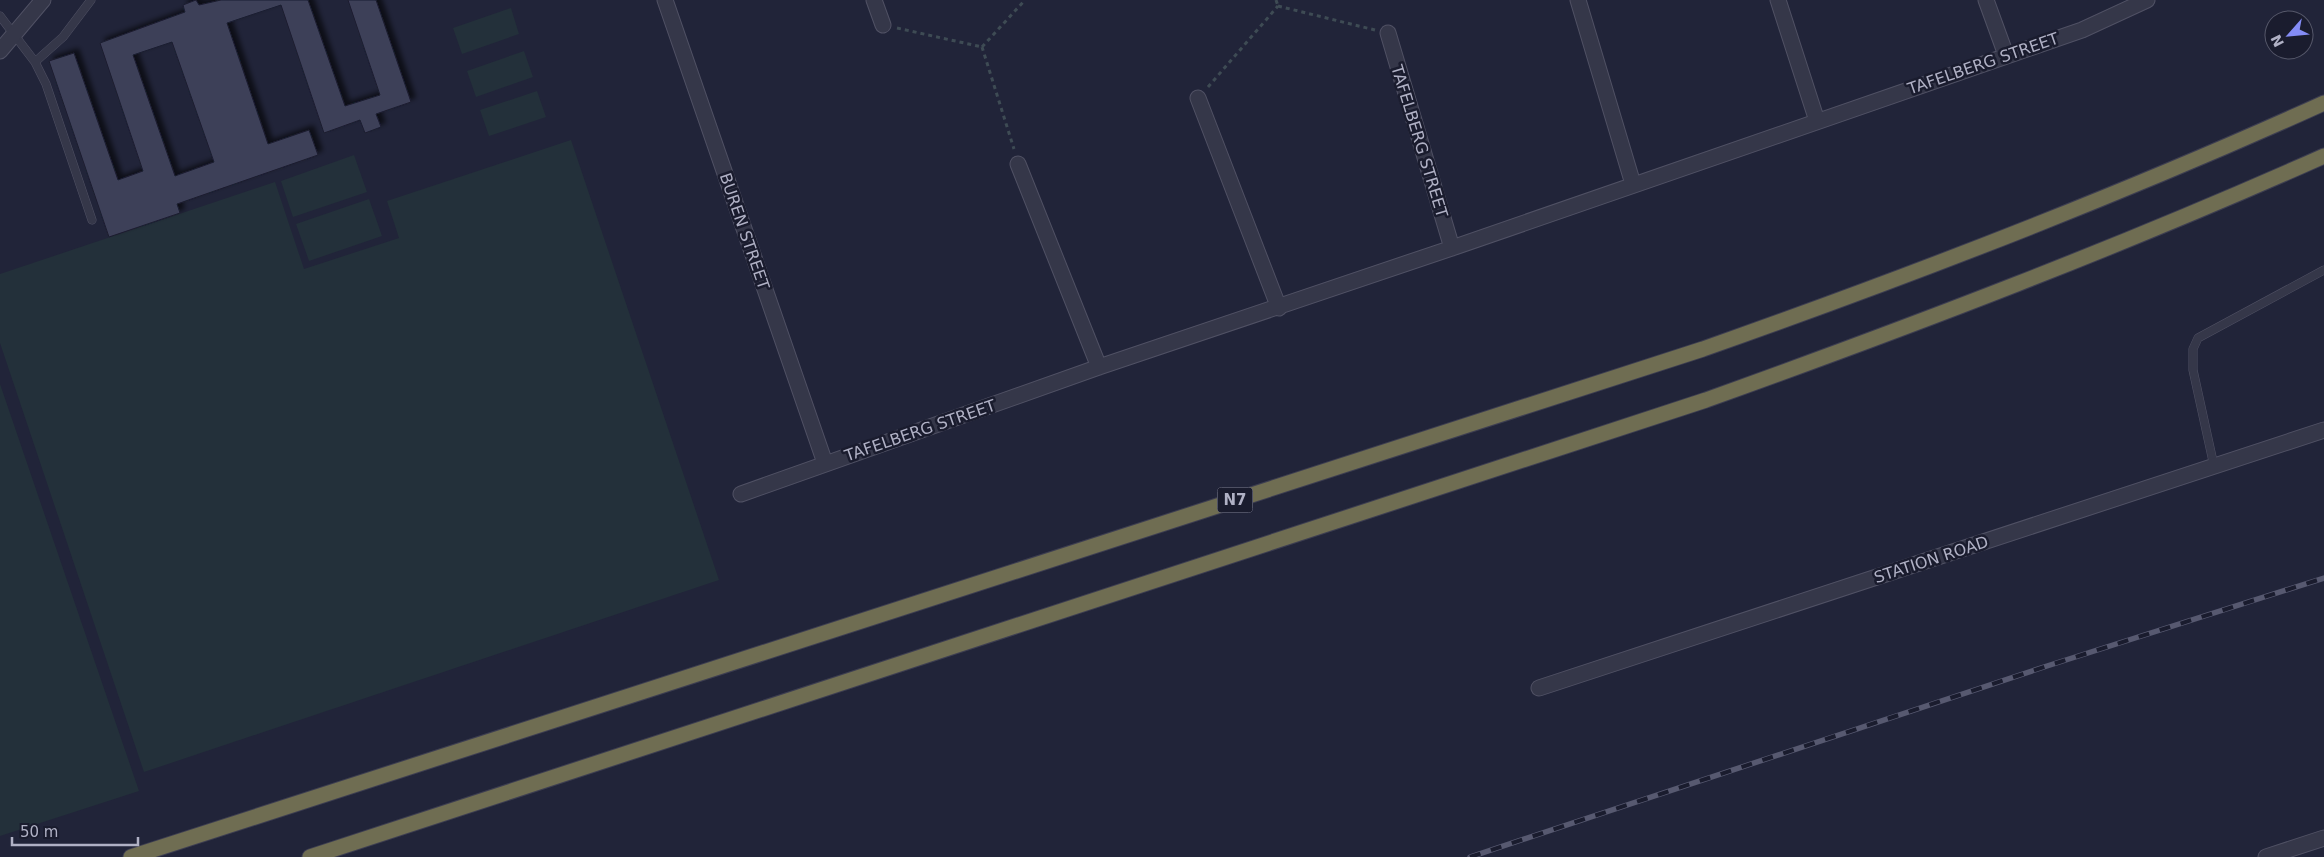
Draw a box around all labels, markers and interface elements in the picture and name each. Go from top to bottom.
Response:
north arrow [2264,10,2314,60]
street label: TAFELBERG STREET [1904,29,2061,99]
text: N [2268,32,2287,50]
street label: TAFELBERG STREET [1387,62,1452,220]
street label: BUREN STREET [716,170,773,292]
street label: TAFELBERG STREET [841,396,998,466]
road number: N7 [1218,488,1252,512]
street label: STATION ROAD [1872,532,1991,587]
scale bar [12,814,139,846]
text: 50 m [20,823,58,841]

